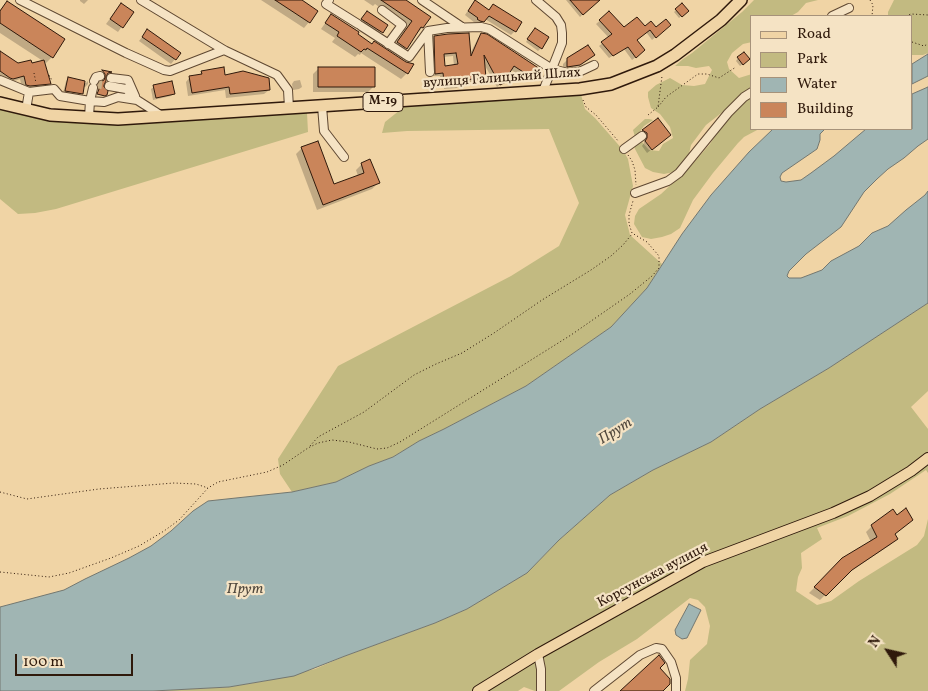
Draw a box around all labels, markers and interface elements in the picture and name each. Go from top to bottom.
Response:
legend [750,15,913,130]
text: Road [797,24,831,45]
text: Park [797,49,828,70]
street label: вулиця Галицький Шлях [423,65,581,93]
text: Water [797,74,837,95]
road number: М-19 [363,92,403,111]
text: Building [797,99,853,120]
water label: Прут [596,415,636,449]
street label: Корсунська вулиця [595,540,711,612]
water label: Прут [227,581,263,599]
north arrow [863,626,913,676]
text: N [865,633,886,652]
scale bar [18,644,135,676]
text: 100 m [23,652,63,673]

